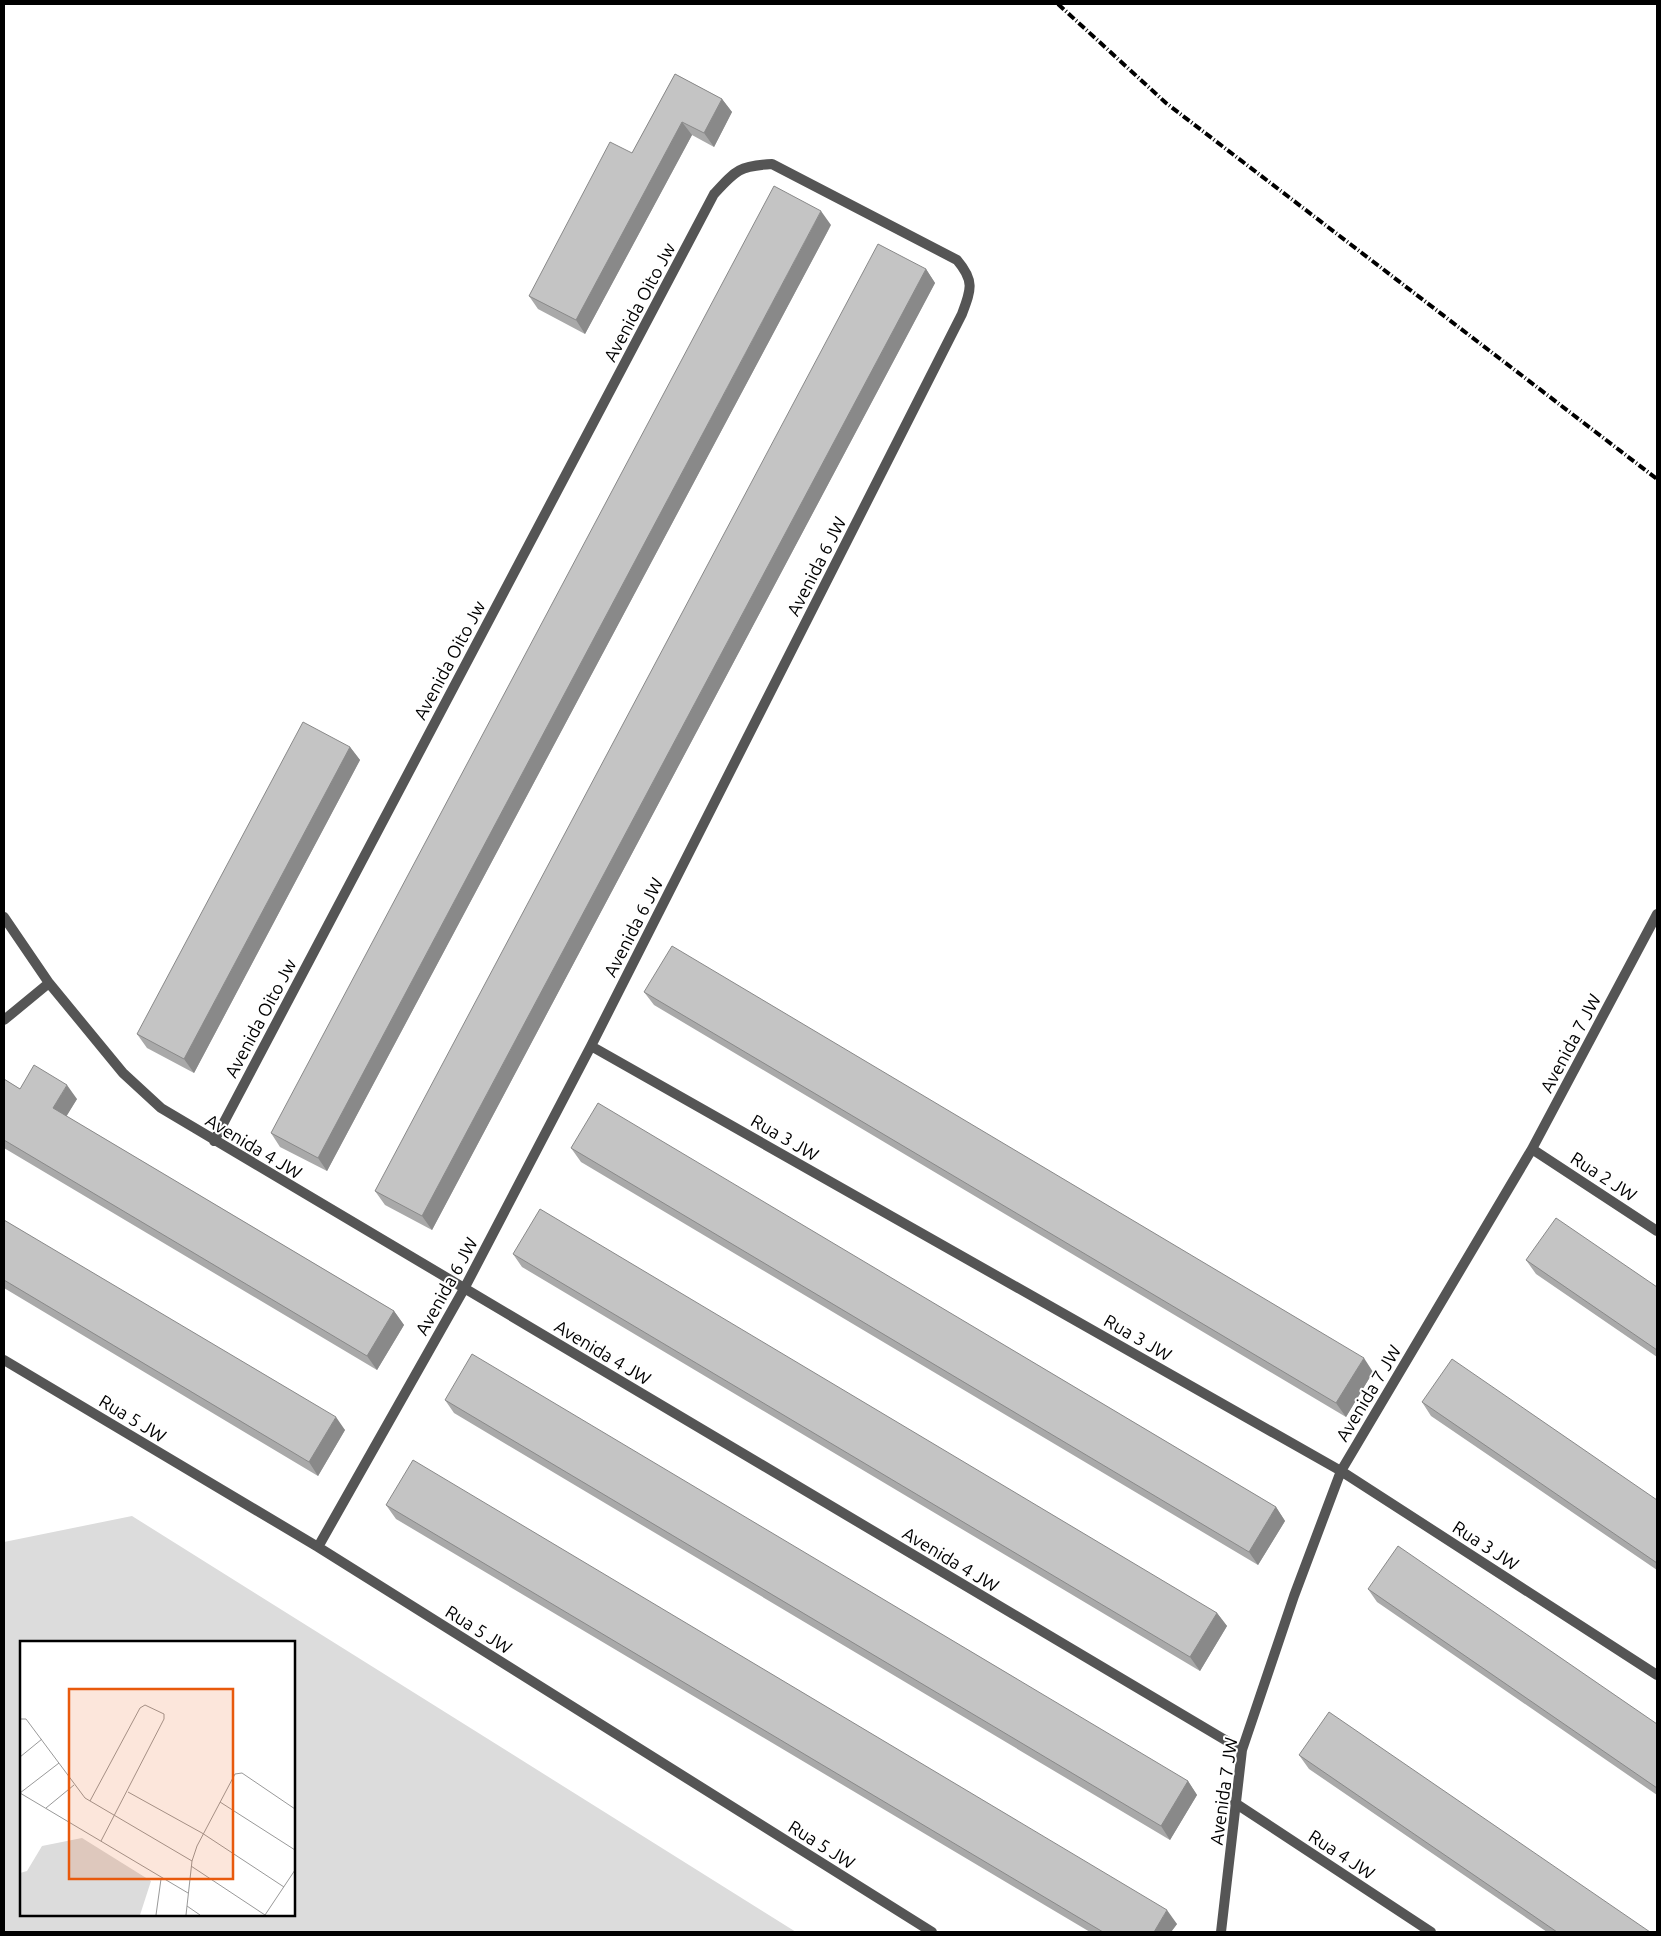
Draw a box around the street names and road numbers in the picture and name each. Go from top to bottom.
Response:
street label: Avenida Oito Jw [599,239,679,365]
street label: Avenida 6 JW [782,513,850,619]
street label: Avenida Oito Jw [409,597,489,723]
street label: Avenida 6 JW [599,874,667,980]
street label: Avenida Oito Jw [220,955,300,1081]
street label: Avenida 7 JW [1536,990,1604,1096]
street label: Avenida 4 JW [202,1109,306,1183]
street label: Rua 3 JW [748,1110,823,1164]
street label: Rua 2 JW [1567,1147,1641,1205]
street label: Avenida 6 JW [411,1233,481,1338]
street label: Rua 3 JW [1101,1310,1176,1364]
street label: Avenida 4 JW [551,1315,655,1389]
street label: Avenida 7 JW [1331,1341,1405,1445]
street label: Rua 5 JW [96,1390,170,1446]
street label: Rua 3 JW [1449,1516,1523,1574]
street label: Avenida 4 JW [899,1522,1003,1596]
street label: Rua 5 JW [442,1601,516,1657]
street label: Avenida 7 JW [1206,1736,1241,1846]
street label: Rua 5 JW [785,1816,859,1872]
street label: Rua 4 JW [1305,1825,1379,1883]

